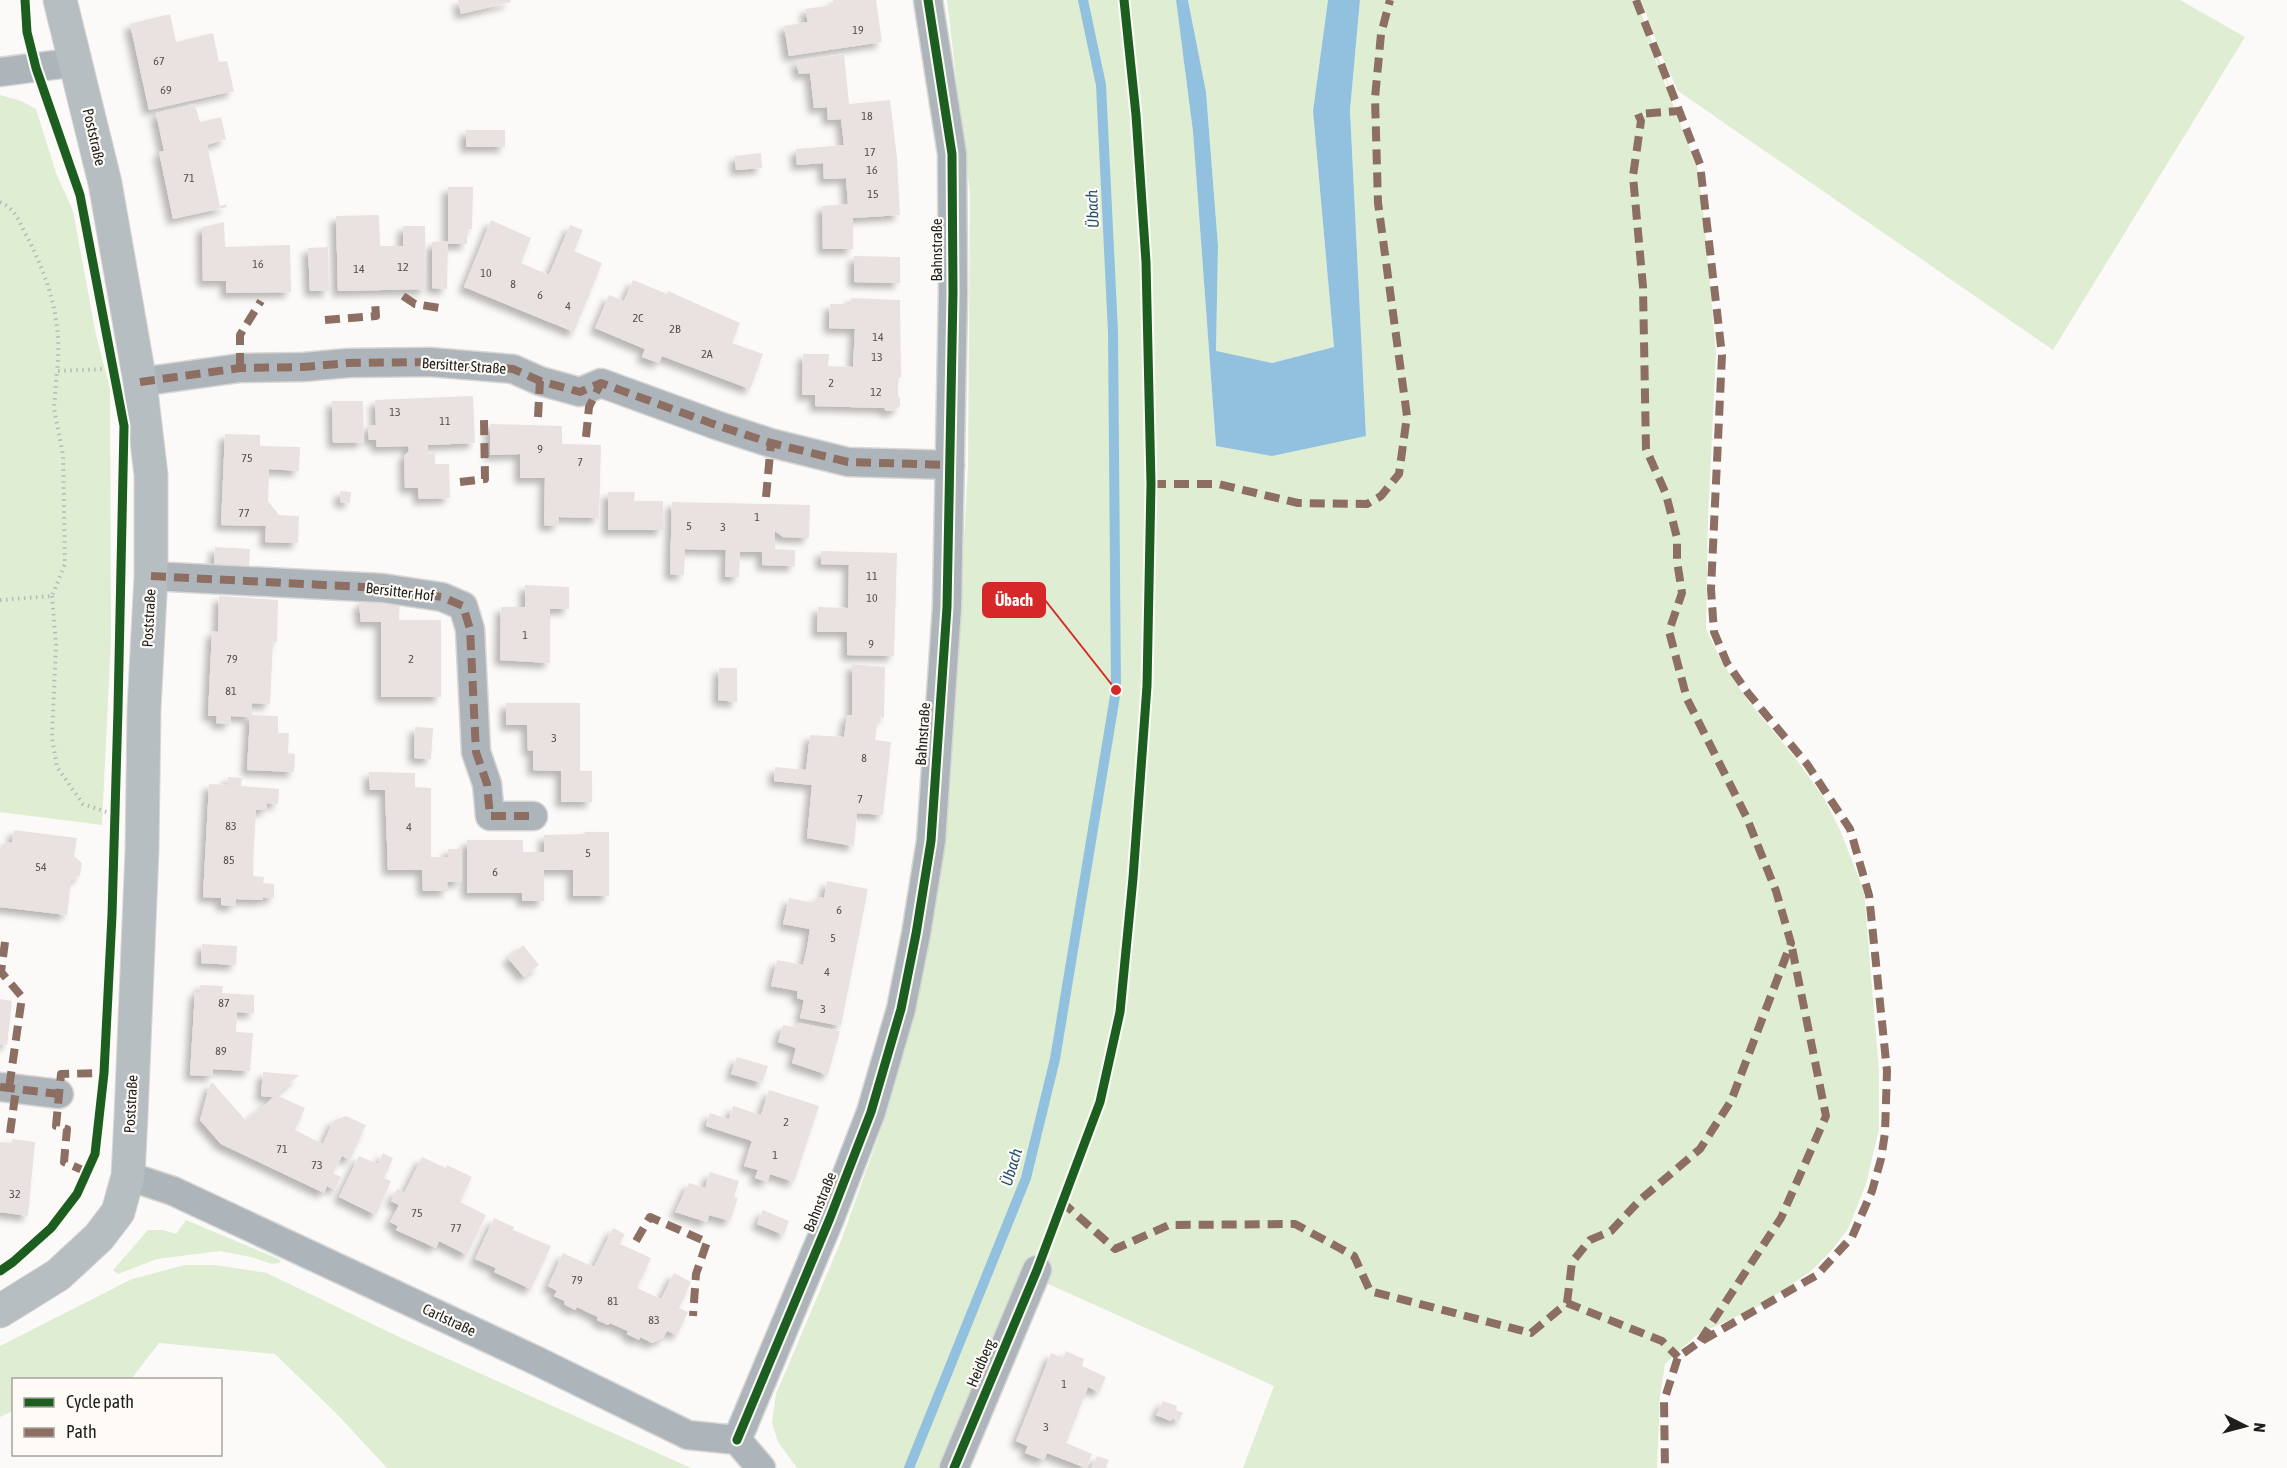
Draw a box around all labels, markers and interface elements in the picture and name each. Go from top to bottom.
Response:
house number: 19 [852,23,864,37]
house number: 67 [153,54,165,68]
house number: 69 [160,83,172,97]
street label: Poststraße [80,106,109,167]
house number: 18 [861,109,873,123]
house number: 17 [864,145,876,159]
house number: 16 [866,163,878,177]
house number: 71 [183,171,195,185]
house number: 15 [867,187,879,201]
water label: Übach [1082,189,1102,229]
street label: Bahnstraße [928,218,945,282]
house number: 16 [252,257,264,271]
house number: 12 [397,260,409,274]
house number: 14 [353,262,365,276]
house number: 10 [480,266,492,280]
house number: 8 [510,277,516,291]
house number: 6 [537,288,543,302]
house number: 4 [565,299,571,313]
house number: 2C [632,311,644,325]
house number: 2B [669,322,681,336]
house number: 14 [872,330,884,344]
house number: 2A [701,347,713,361]
house number: 13 [871,350,883,364]
street label: Bersitter Straße [421,354,507,377]
house number: 2 [828,376,834,390]
house number: 12 [870,385,882,399]
house number: 13 [389,405,401,419]
house number: 11 [439,414,451,428]
house number: 9 [537,442,543,456]
house number: 75 [241,451,253,465]
house number: 7 [577,455,583,469]
house number: 77 [238,506,250,520]
house number: 1 [754,510,760,524]
house number: 5 [686,519,692,533]
house number: 3 [720,520,726,534]
house number: 11 [866,569,878,583]
street label: Bersitter Hof [365,579,435,604]
callout: Übach [983,583,1045,617]
street label: Poststraße [138,588,159,648]
house number: 10 [866,591,878,605]
text: Übach [995,591,1033,609]
house number: 1 [522,628,528,642]
house number: 9 [868,637,874,651]
house number: 79 [226,652,238,666]
house number: 2 [408,652,414,666]
house number: 81 [225,684,237,698]
street label: Bahnstraße [912,702,933,766]
house number: 3 [551,731,557,745]
house number: 8 [861,751,867,765]
house number: 7 [857,792,863,806]
house number: 83 [225,819,237,833]
house number: 4 [406,820,412,834]
house number: 5 [585,846,591,860]
house number: 85 [223,853,235,867]
house number: 54 [35,860,47,874]
house number: 6 [492,865,498,879]
house number: 6 [836,903,842,917]
house number: 5 [830,931,836,945]
house number: 4 [824,965,830,979]
house number: 87 [218,996,230,1010]
house number: 3 [820,1002,826,1016]
house number: 89 [215,1044,227,1058]
street label: Poststraße [120,1074,141,1134]
house number: 2 [783,1115,789,1129]
house number: 71 [276,1142,288,1156]
water label: Übach [997,1146,1025,1188]
house number: 1 [772,1148,778,1162]
house number: 73 [311,1158,323,1172]
street label: Bahnstraße [800,1169,839,1234]
house number: 32 [9,1187,21,1201]
house number: 75 [411,1206,423,1220]
house number: 77 [450,1221,462,1235]
house number: 79 [571,1273,583,1287]
house number: 81 [607,1294,619,1308]
street label: Carlstraße [420,1300,479,1339]
house number: 83 [648,1313,660,1327]
street label: Heidberg [963,1336,998,1389]
house number: 1 [1061,1377,1067,1391]
legend [12,1378,222,1456]
text: Cycle path [66,1391,134,1412]
north arrow [2215,1396,2275,1456]
house number: 3 [1043,1420,1049,1434]
text: Path [66,1421,97,1442]
text: N [2250,1422,2269,1433]

